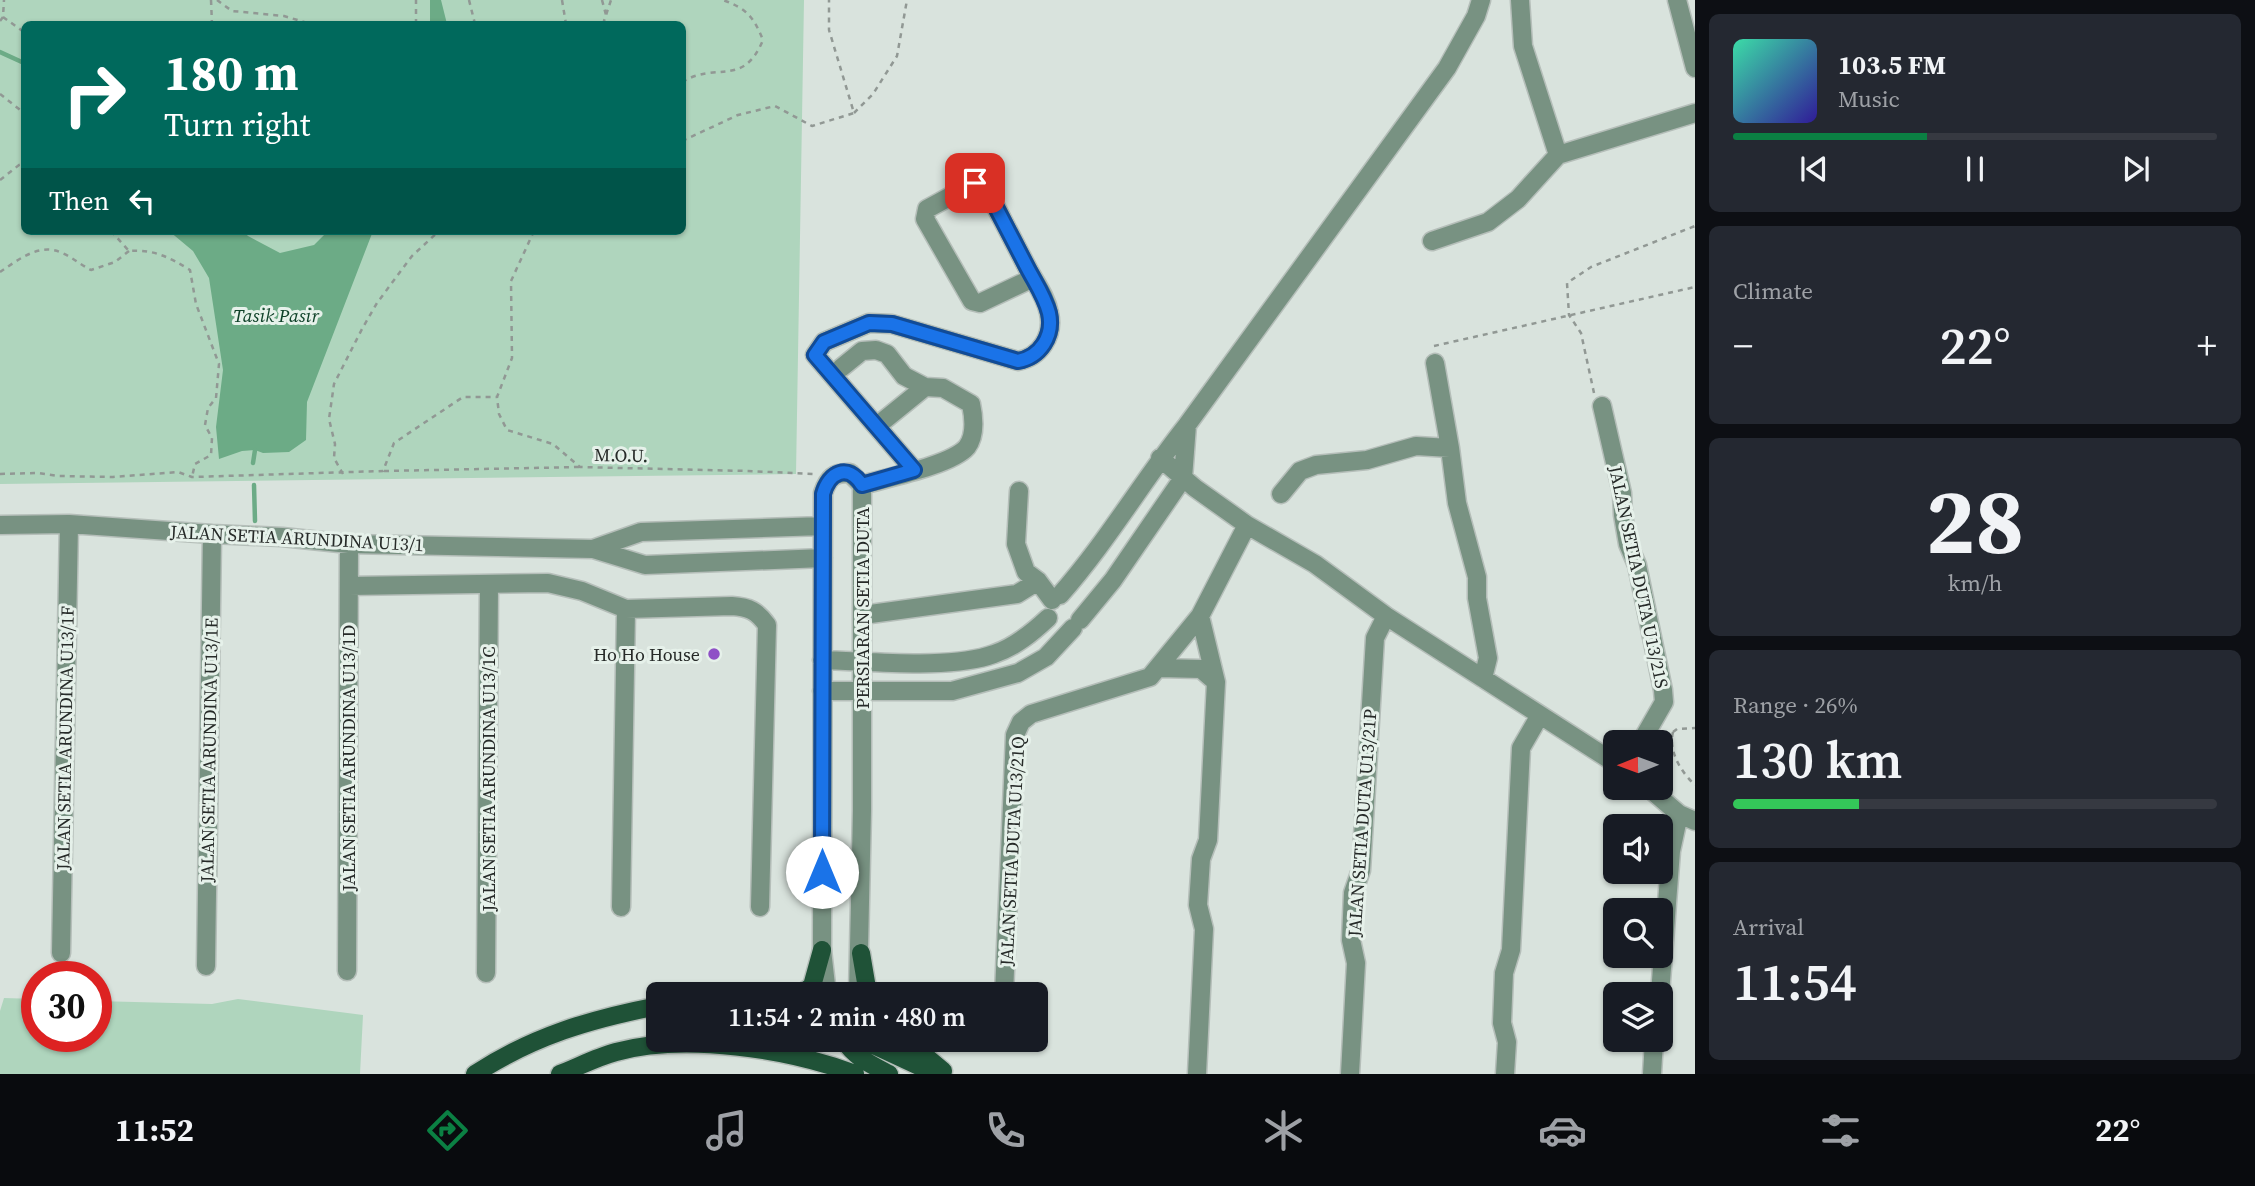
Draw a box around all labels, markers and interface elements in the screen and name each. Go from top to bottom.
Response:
text: 180 m [164,39,299,106]
text: 103.5 FM [1838,47,1946,83]
icon: right [49,49,140,140]
text: Music [1838,83,1900,115]
text: Turn right [164,103,310,147]
icon: previous [1795,150,1833,188]
icon: pause [1956,150,1994,188]
icon: next [2117,150,2155,188]
pin [945,153,1005,213]
icon: arrive [956,164,994,202]
icon: left [123,182,161,220]
text: Then [49,183,109,219]
text: Climate [1733,275,1813,307]
water label: Tasik Pasir [233,302,320,328]
text: 22° [1939,310,2011,381]
text: − [1733,320,1753,372]
text: + [2197,320,2217,372]
street label: M.O.U. [594,442,648,468]
text: 28 [1926,459,2024,583]
street label: JALAN SETIA DUTA U13/21S [1603,463,1675,690]
street label: PERSIARAN SETIA DUTA [850,507,875,709]
street label: JALAN SETIA ARUNDINA U13/1 [169,519,424,557]
text: km/h [1948,567,2002,599]
street label: JALAN SETIA ARUNDINA U13/1F [50,606,80,871]
street label: JALAN SETIA ARUNDINA U13/1E [194,617,224,884]
street label: JALAN SETIA ARUNDINA U13/1D [336,625,361,892]
place label: Ho Ho House [593,642,700,667]
street label: JALAN SETIA ARUNDINA U13/1C [476,646,501,913]
marker: Ho Ho House [706,646,722,662]
text: Range · 26% [1733,689,1858,721]
street label: JALAN SETIA DUTA U13/21P [1342,708,1382,939]
text: 130 km [1733,724,1902,795]
north arrow [1603,730,1673,800]
map controls [1603,730,1673,1052]
street label: JALAN SETIA DUTA U13/21Q [993,735,1031,968]
button: sound [1603,814,1673,884]
position arrow [785,835,859,909]
button: search [1603,898,1673,968]
text: Arrival [1733,911,1804,943]
text: 11:54 [1733,946,1857,1017]
speed limit sign: 30 [21,961,112,1052]
button: layers [1603,982,1673,1052]
text: 11:54 · 2 min · 480 m [728,999,966,1035]
icon: directions [423,1106,472,1155]
icon: music [702,1106,751,1155]
icon: phone [981,1106,1030,1155]
icon: climate [1259,1106,1308,1155]
icon: car [1538,1106,1587,1155]
icon: filters [1816,1106,1865,1155]
text: 11:52 [115,1108,194,1152]
text: 22° [2095,1108,2140,1152]

